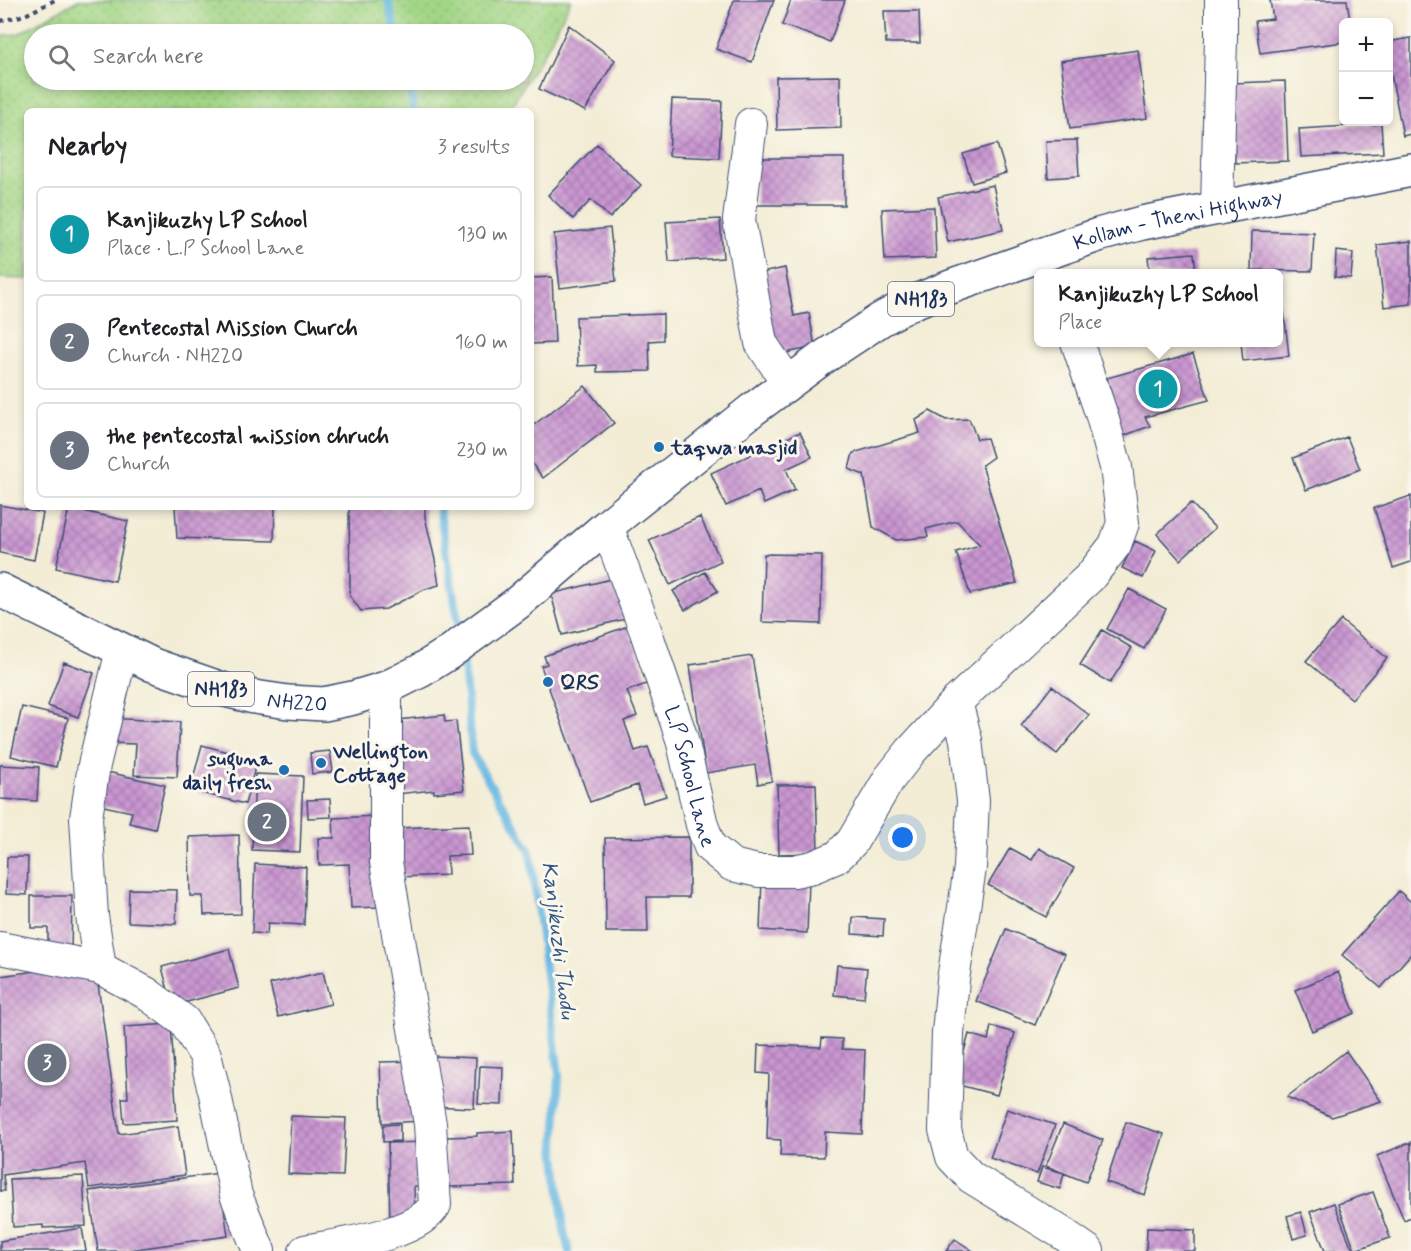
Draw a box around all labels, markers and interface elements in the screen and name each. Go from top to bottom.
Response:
map controls [1339,18,1393,126]
button: + [1339,18,1393,72]
search box [24,24,534,90]
icon: search [45,41,78,74]
text: Search here [93,43,204,71]
button: − [1339,72,1393,126]
text: Nearby [48,130,127,164]
text: 3 results [438,134,510,161]
street label: Kollam - Theni Highway [1070,183,1285,258]
text: Kanjikuzhy LP School [107,207,308,235]
text: 1 [65,221,74,248]
text: 130 m [457,221,508,248]
text: Place · L.P School Lane [107,235,304,262]
popup [1034,269,1283,347]
text: Kanjikuzhy LP School [1058,281,1259,309]
road number: NH183 [888,282,954,316]
text: Place [1058,309,1102,336]
text: Pentecostal Mission Church [107,315,358,343]
text: 2 [65,329,74,356]
text: 160 m [455,329,508,356]
text: Church · NH220 [107,343,243,370]
pin: 1 [1138,366,1178,412]
text: the pentecostal mission chruch [107,423,389,451]
place label: taqwa masjid [670,434,797,462]
text: 3 [65,437,74,464]
text: 230 m [456,437,508,464]
marker: taqwa masjid [652,440,666,454]
text: Church [107,451,170,478]
place label: QRS [560,669,599,697]
road number: NH183 [188,672,254,706]
marker: QRS [541,675,555,689]
street label: NH220 [265,686,328,719]
street label: L.P School Lane [657,702,722,851]
place label: Wellington Cottage [332,738,428,790]
place label: suguna daily fresh [183,745,273,797]
marker: Wellington Cottage [314,756,328,770]
marker: suguna daily fresh [277,763,291,777]
pin: 2 [248,800,286,844]
your location [888,823,917,852]
water label: Kanjikuzhi Thodu [534,860,582,1022]
pin: 3 [28,1040,66,1086]

